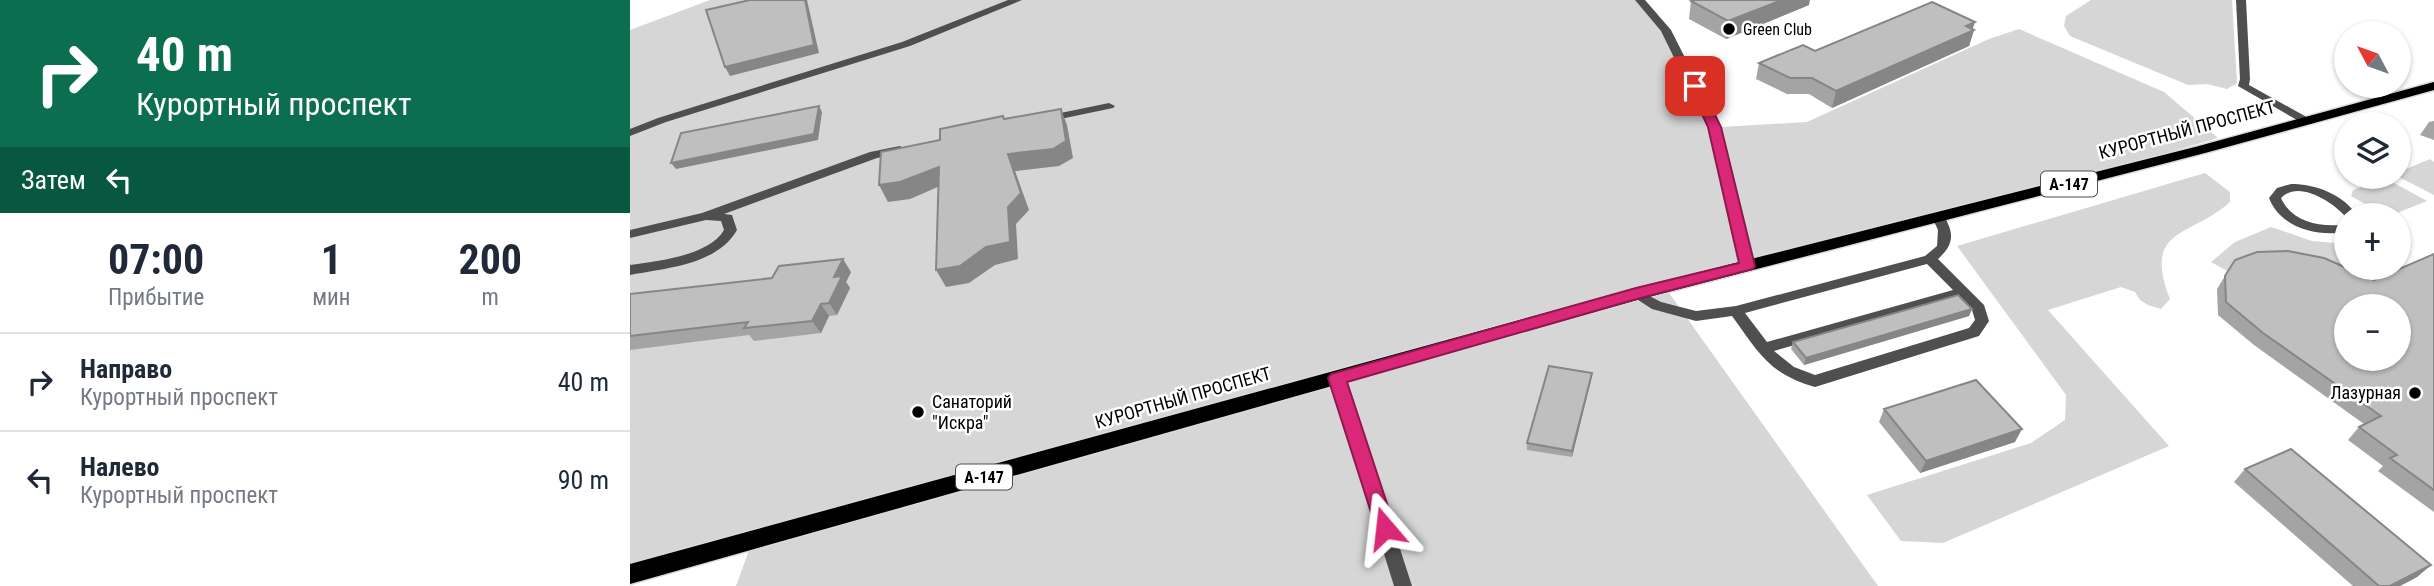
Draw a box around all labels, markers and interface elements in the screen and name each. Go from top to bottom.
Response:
place label: Green Club [1743,20,1812,39]
marker: Green Club [1721,21,1737,37]
north arrow [2334,21,2412,98]
map controls [2334,21,2411,371]
text: 40 m [136,26,233,83]
icon: right [21,28,112,119]
pin [1665,56,1725,116]
icon: arrive [1676,67,1714,105]
text: Курортный проспект [136,85,412,123]
street label: КУРОРТНЫЙ ПРОСПЕКТ [2096,96,2277,163]
button: layers [2334,112,2411,189]
icon: left [100,161,138,199]
text: Затем [21,165,86,195]
road number: А-147 [2041,172,2097,196]
button: + [2334,203,2411,280]
text: 07:00 [108,235,204,284]
text: 1 [321,235,342,284]
text: 200 [458,235,522,284]
text: Прибытие [108,284,204,311]
text: мин [312,284,351,311]
text: m [482,284,499,311]
button: − [2334,294,2411,371]
text: Направо [80,354,172,384]
street label: КУРОРТНЫЙ ПРОСПЕКТ [1093,362,1273,433]
icon: right [21,363,59,401]
text: 40 m [558,367,609,397]
place label: Лазурная [2330,382,2401,403]
text: Курортный проспект [80,384,278,411]
marker: Лазурная [2407,385,2423,401]
place label: Санаторий "Искра" [932,391,1012,433]
marker: Санаторий "Искра" [910,404,926,420]
text: Налево [80,452,160,482]
icon: left [21,461,59,499]
road number: А-147 [956,464,1012,490]
text: 90 m [558,465,609,495]
text: Курортный проспект [80,482,278,509]
position arrow [1348,491,1422,565]

